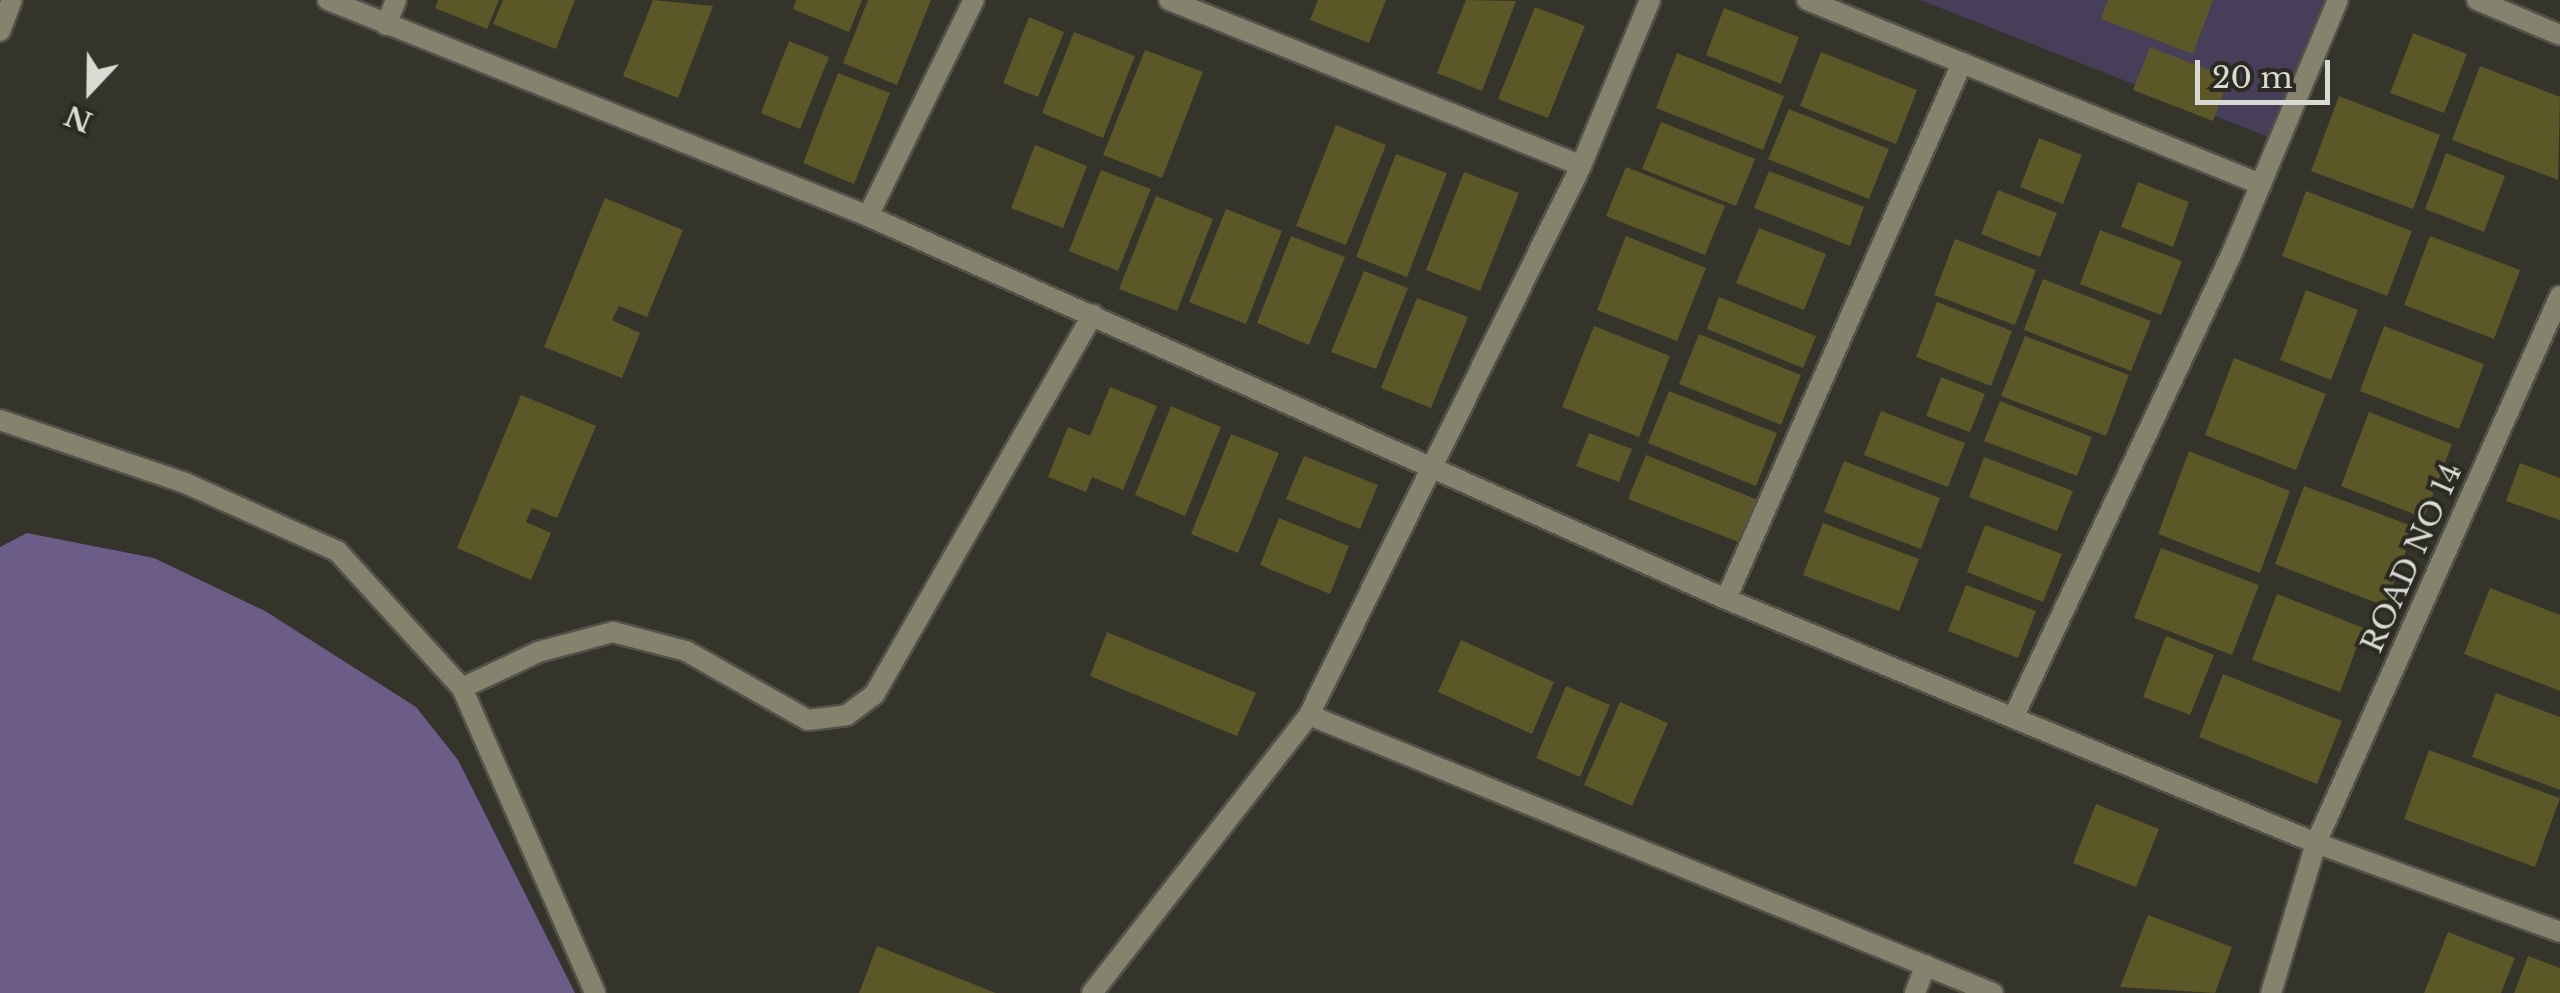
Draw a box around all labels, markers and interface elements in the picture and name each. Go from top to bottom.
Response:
north arrow [40,40,140,140]
scale bar [2200,40,2335,102]
text: 20 m [2212,59,2293,96]
text: N [60,97,97,139]
street label: ROAD NO 14 [2354,458,2470,658]

